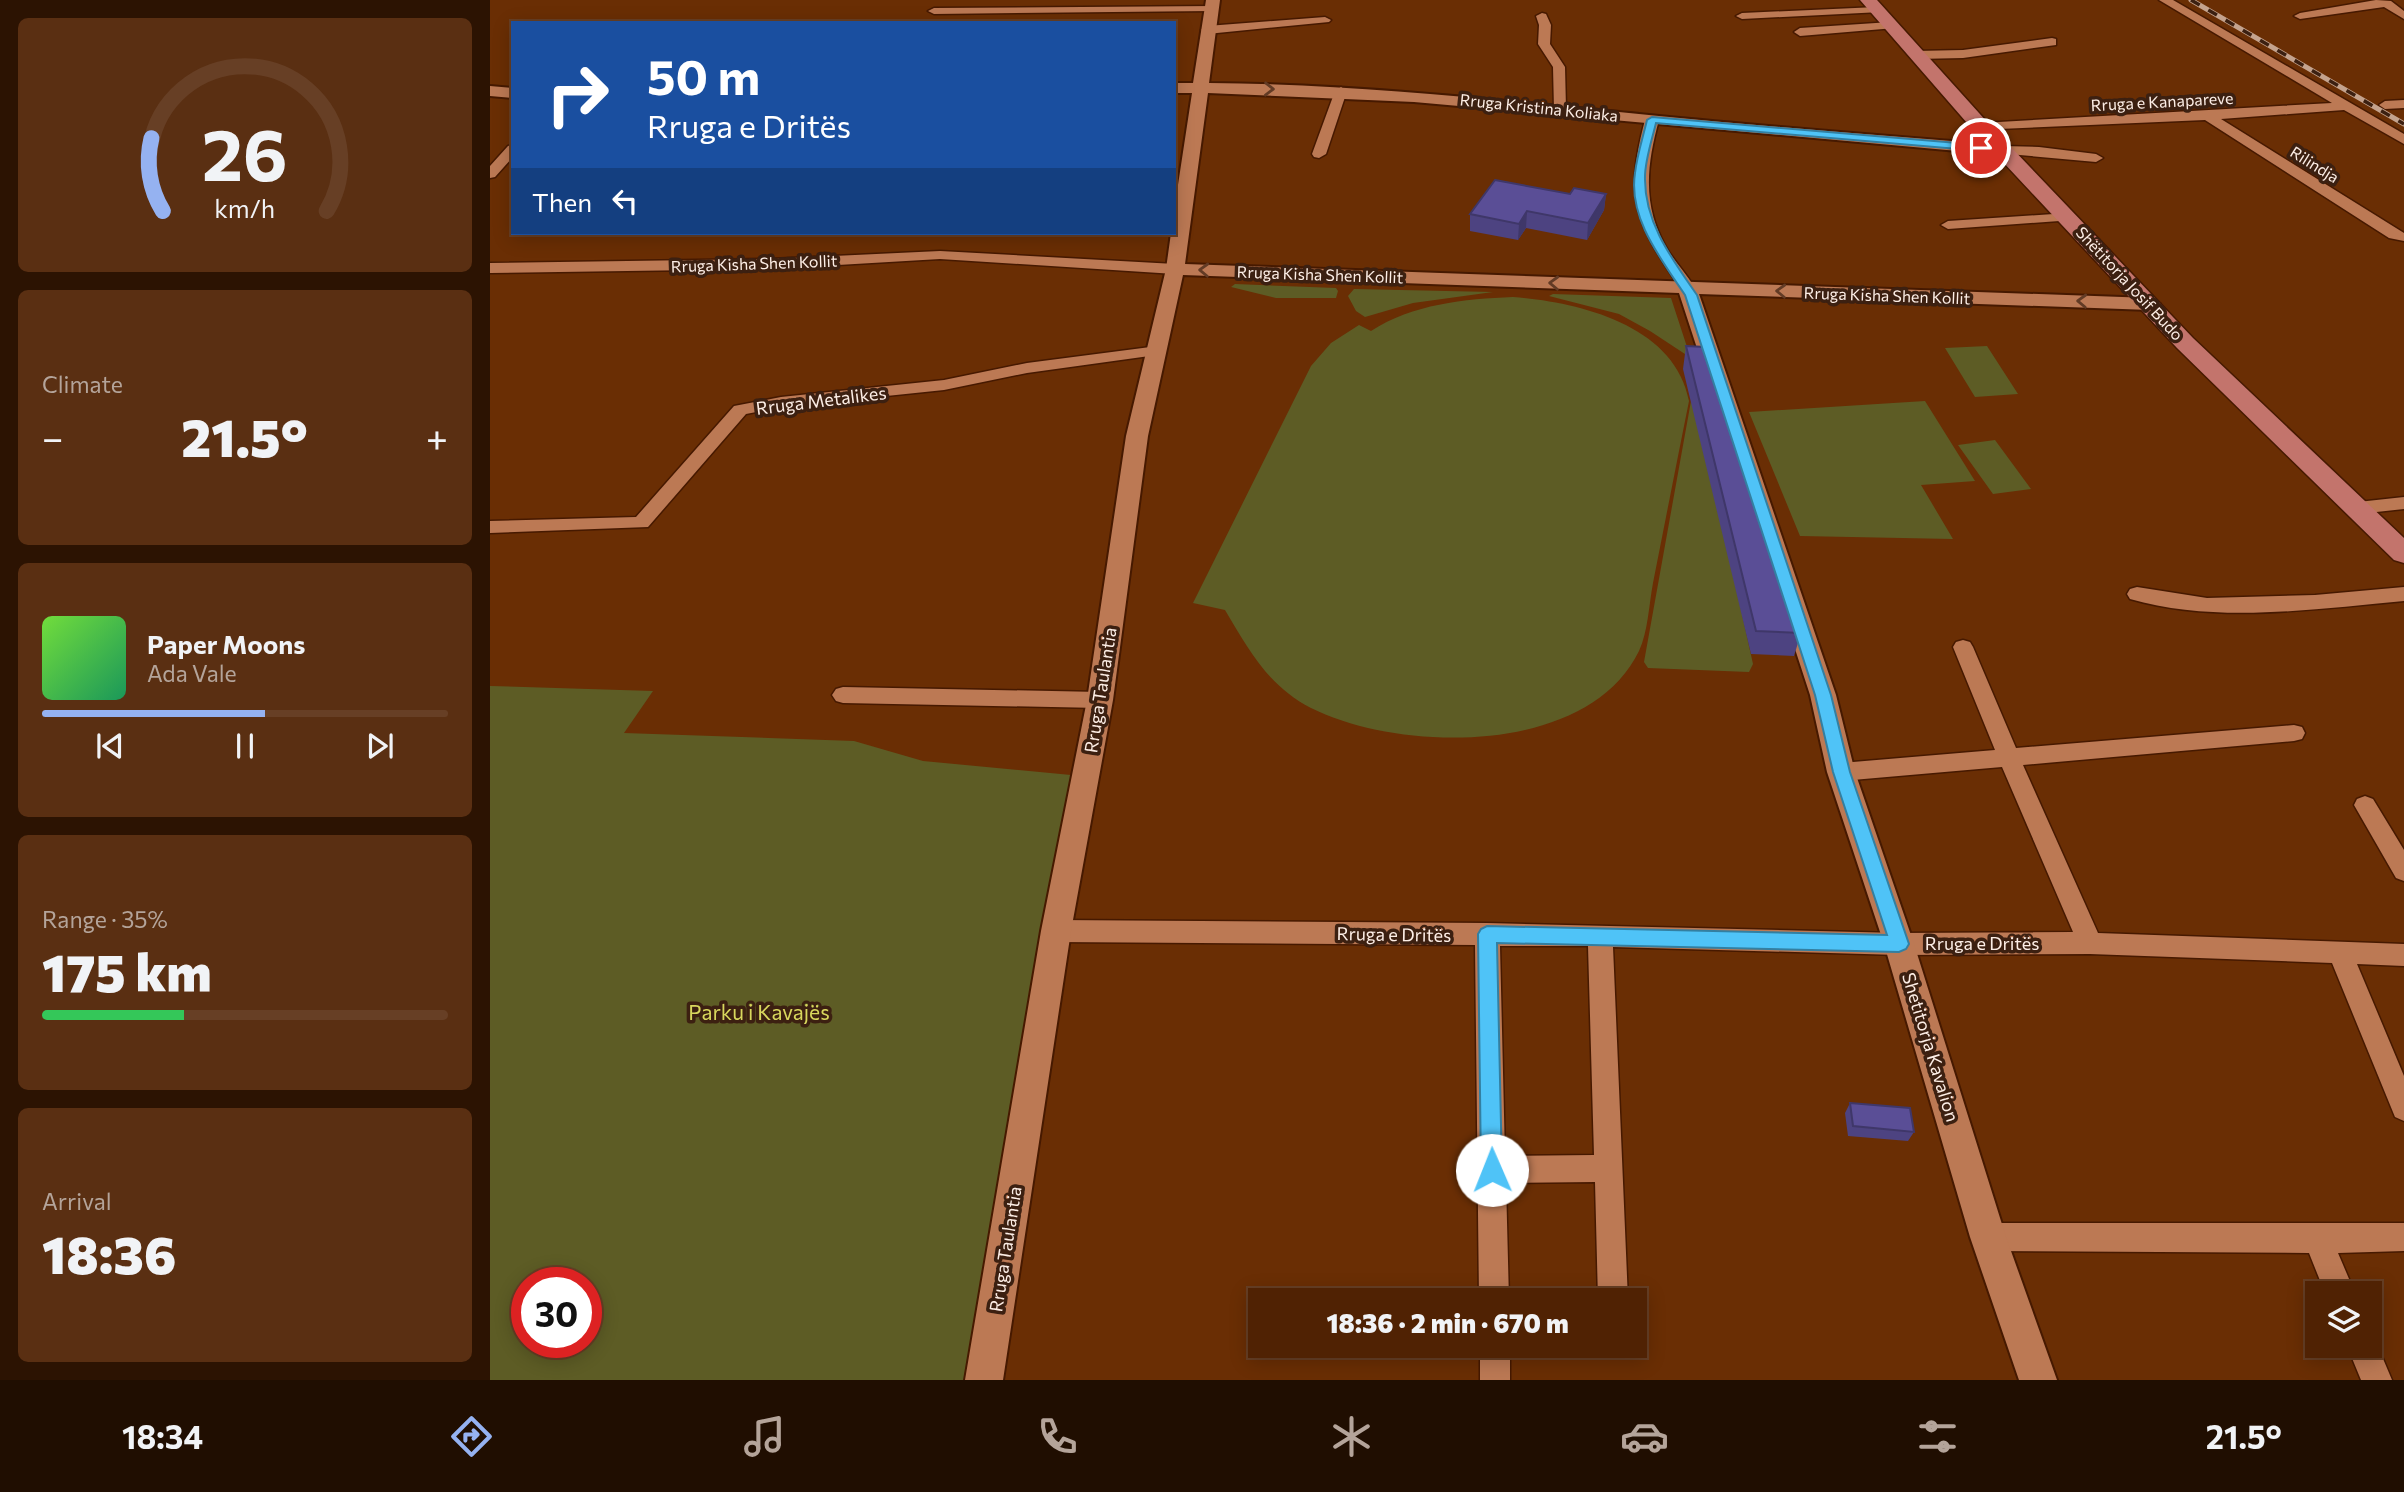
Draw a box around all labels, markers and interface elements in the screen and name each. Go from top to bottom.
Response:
text: 50 m [647,45,760,105]
icon: right [532,49,623,140]
one-way arrow [1264,81,1275,97]
street label: Rruga e Kanapareve [2090,88,2234,114]
street label: Rruga Kristina Koliaka [1459,89,1619,125]
text: Rruga e Dritës [647,105,851,145]
text: 26 [202,108,288,197]
pin [1951,118,2011,178]
icon: arrive [1962,129,2000,167]
street label: Rilindja [2287,142,2343,186]
icon: left [606,182,644,220]
text: Then [532,186,592,217]
text: km/h [215,193,275,223]
street label: Shëtitorja Josif Budo [2072,222,2188,344]
street label: Rruga Kisha Shen Kollit [670,251,838,275]
one-way arrow [1198,262,1209,277]
street label: Rruga Kisha Shen Kollit [1236,262,1404,286]
one-way arrow [1548,275,1559,290]
one-way arrow [1775,283,1786,298]
street label: Rruga Kisha Shen Kollit [1803,283,1971,307]
one-way arrow [2076,294,2087,309]
text: Climate [42,370,123,398]
street label: Rruga Metalikes [754,381,888,419]
text: 21.5° [181,404,308,468]
text: − [42,413,64,460]
text: + [426,413,448,460]
street label: Rruga Taulantia [1079,626,1121,754]
text: Paper Moons [147,628,305,659]
text: Ada Vale [147,659,237,687]
icon: previous [91,727,129,765]
icon: pause [226,727,264,765]
icon: next [361,727,399,765]
text: Range · 35% [42,905,168,933]
street label: Rruga e Dritës [1336,922,1452,946]
street label: Rruga e Dritës [1925,932,2039,954]
text: 175 km [42,939,212,1003]
street label: Shetitorja Kavalion [1898,970,1964,1124]
park label: Parku i Kavajës [688,999,830,1024]
position arrow [1455,1133,1529,1207]
street label: Rruga Taulantia [984,1185,1026,1313]
text: Arrival [42,1187,112,1215]
text: 18:36 [42,1221,176,1285]
speed limit sign: 30 [511,1267,602,1358]
map controls [2305,1281,2382,1358]
button: layers [2305,1281,2382,1358]
text: 18:36 · 2 min · 670 m [1326,1307,1569,1338]
icon: directions [447,1412,496,1461]
icon: music [740,1412,789,1461]
icon: phone [1033,1412,1082,1461]
icon: climate [1327,1412,1376,1461]
icon: car [1620,1412,1669,1461]
icon: filters [1913,1412,1962,1461]
text: 18:34 [122,1416,203,1456]
text: 21.5° [2206,1416,2282,1456]

